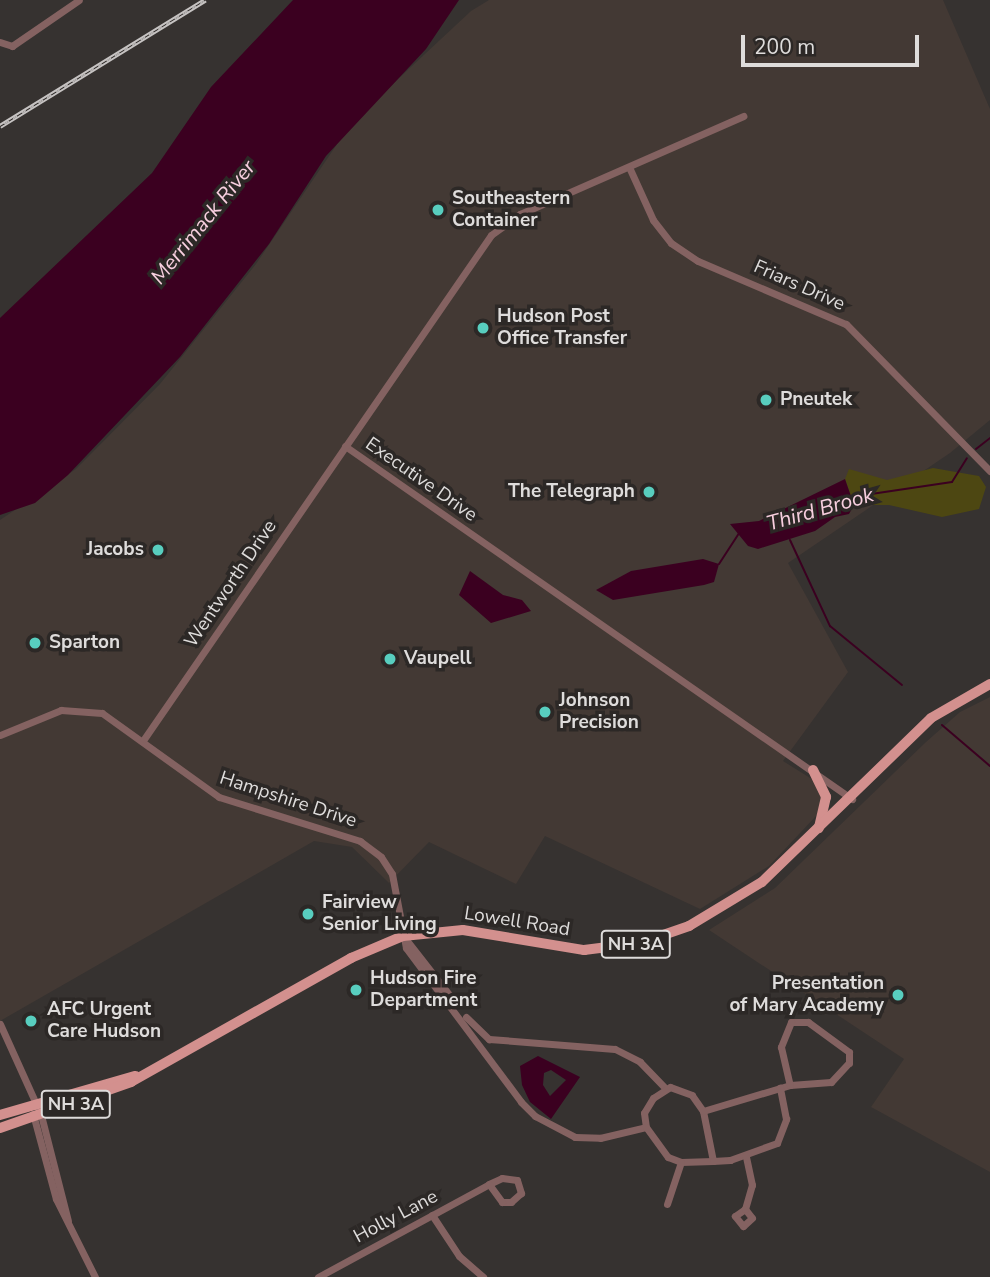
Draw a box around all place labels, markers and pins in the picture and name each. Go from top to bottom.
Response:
place label: Southeastern Container [452,188,570,232]
marker: Southeastern Container [430,202,446,218]
place label: Hudson Post Office Transfer [497,306,627,350]
marker: Hudson Post Office Transfer [475,320,491,336]
place label: Pneutek [780,389,852,411]
marker: Pneutek [758,392,774,408]
place label: The Telegraph [508,481,635,503]
marker: The Telegraph [641,484,657,500]
place label: Jacobs [86,539,144,561]
marker: Jacobs [150,542,166,558]
place label: Sparton [49,632,120,654]
marker: Sparton [27,635,43,651]
place label: Vaupell [404,648,472,670]
marker: Vaupell [382,651,398,667]
place label: Johnson Precision [559,690,639,734]
marker: Johnson Precision [537,704,553,720]
place label: Fairview Senior Living [322,892,437,936]
marker: Fairview Senior Living [300,906,316,922]
place label: Hudson Fire Department [370,968,477,1012]
place label: Presentation of Mary Academy [729,973,884,1017]
marker: Hudson Fire Department [348,982,364,998]
marker: Presentation of Mary Academy [890,987,906,1003]
place label: AFC Urgent Care Hudson [47,999,161,1043]
marker: AFC Urgent Care Hudson [21,1011,41,1031]

